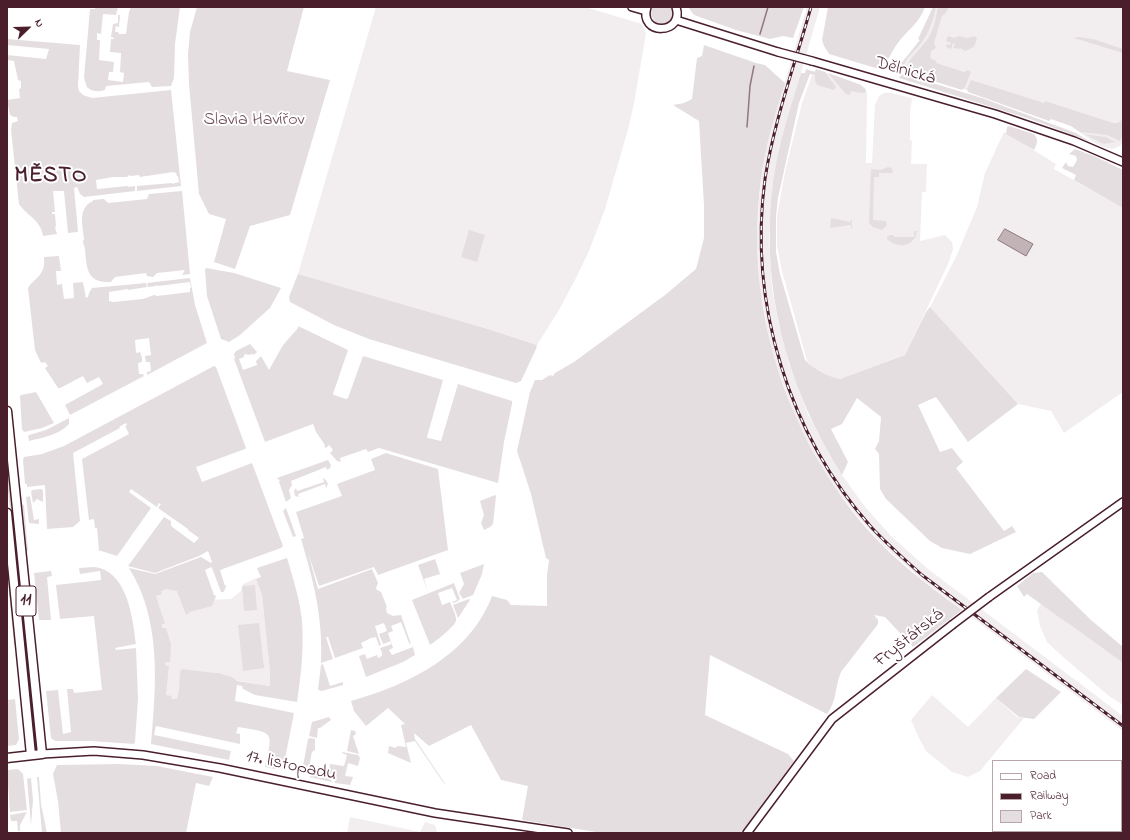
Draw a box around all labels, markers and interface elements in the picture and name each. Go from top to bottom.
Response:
north arrow [8,8,48,48]
text: N [30,17,48,30]
street label: Dělnická [873,53,937,91]
park label: Slavia Havířov [204,110,304,132]
district label: MĚSTO [15,164,87,190]
road number: 11 [16,586,36,616]
street label: Fryštátská [871,605,949,673]
street label: 17. listopadu [244,747,338,787]
legend [992,760,1122,832]
text: Road [1030,767,1056,785]
text: Railway [1030,787,1068,805]
text: Park [1030,807,1052,825]

